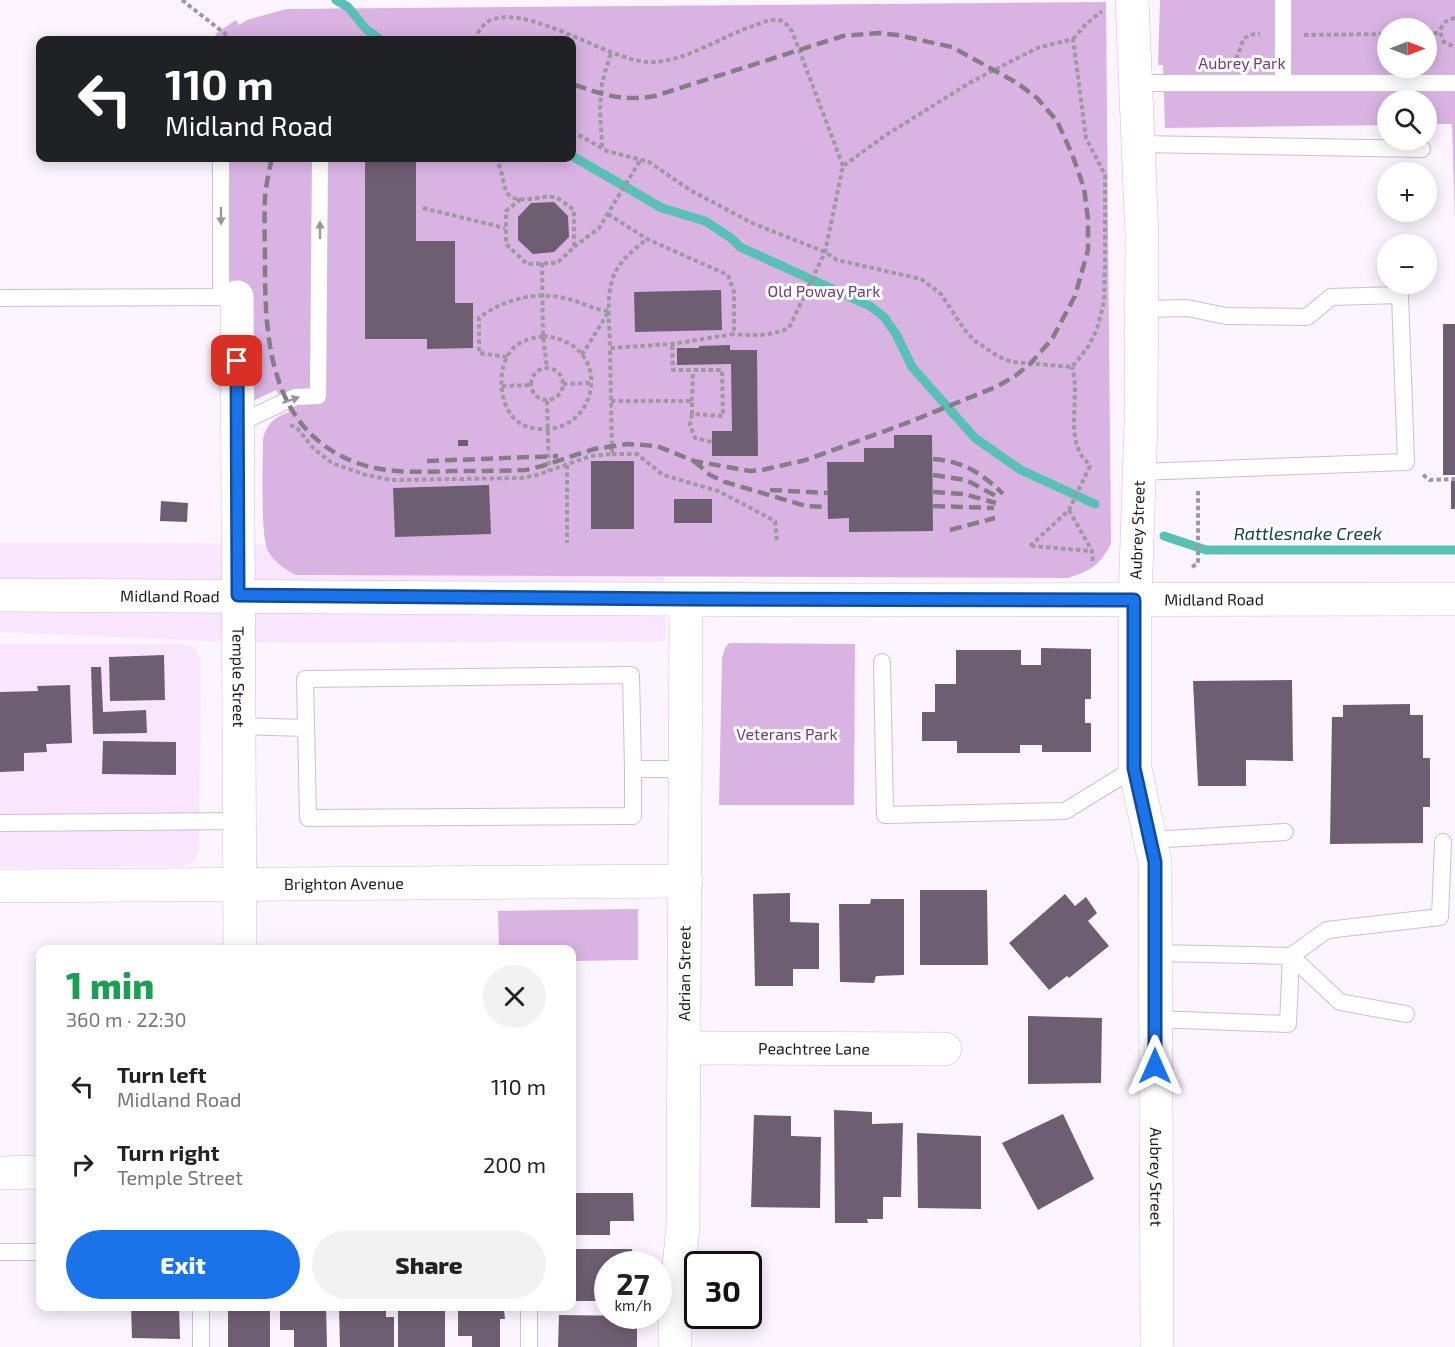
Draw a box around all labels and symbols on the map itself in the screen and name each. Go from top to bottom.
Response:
north arrow [1377,18,1437,78]
park label: Aubrey Park [1198,53,1286,72]
one-way arrow [216,206,226,225]
one-way arrow [315,220,325,239]
park label: Old Poway Park [768,281,880,300]
pin [211,335,262,386]
one-way arrow [282,395,300,405]
street label: Aubrey Street [1125,480,1148,580]
water label: Rattlesnake Creek [1234,522,1382,544]
street label: Midland Road [120,586,220,605]
street label: Midland Road [1164,589,1264,608]
street label: Temple Street [230,627,249,727]
park label: Veterans Park [736,724,838,743]
street label: Brighton Avenue [284,873,404,893]
street label: Adrian Street [674,926,693,1021]
position arrow [1123,1034,1187,1098]
street label: Peachtree Lane [758,1038,870,1058]
street label: Aubrey Street [1147,1127,1167,1227]
speed limit sign: 30 [684,1251,762,1329]

